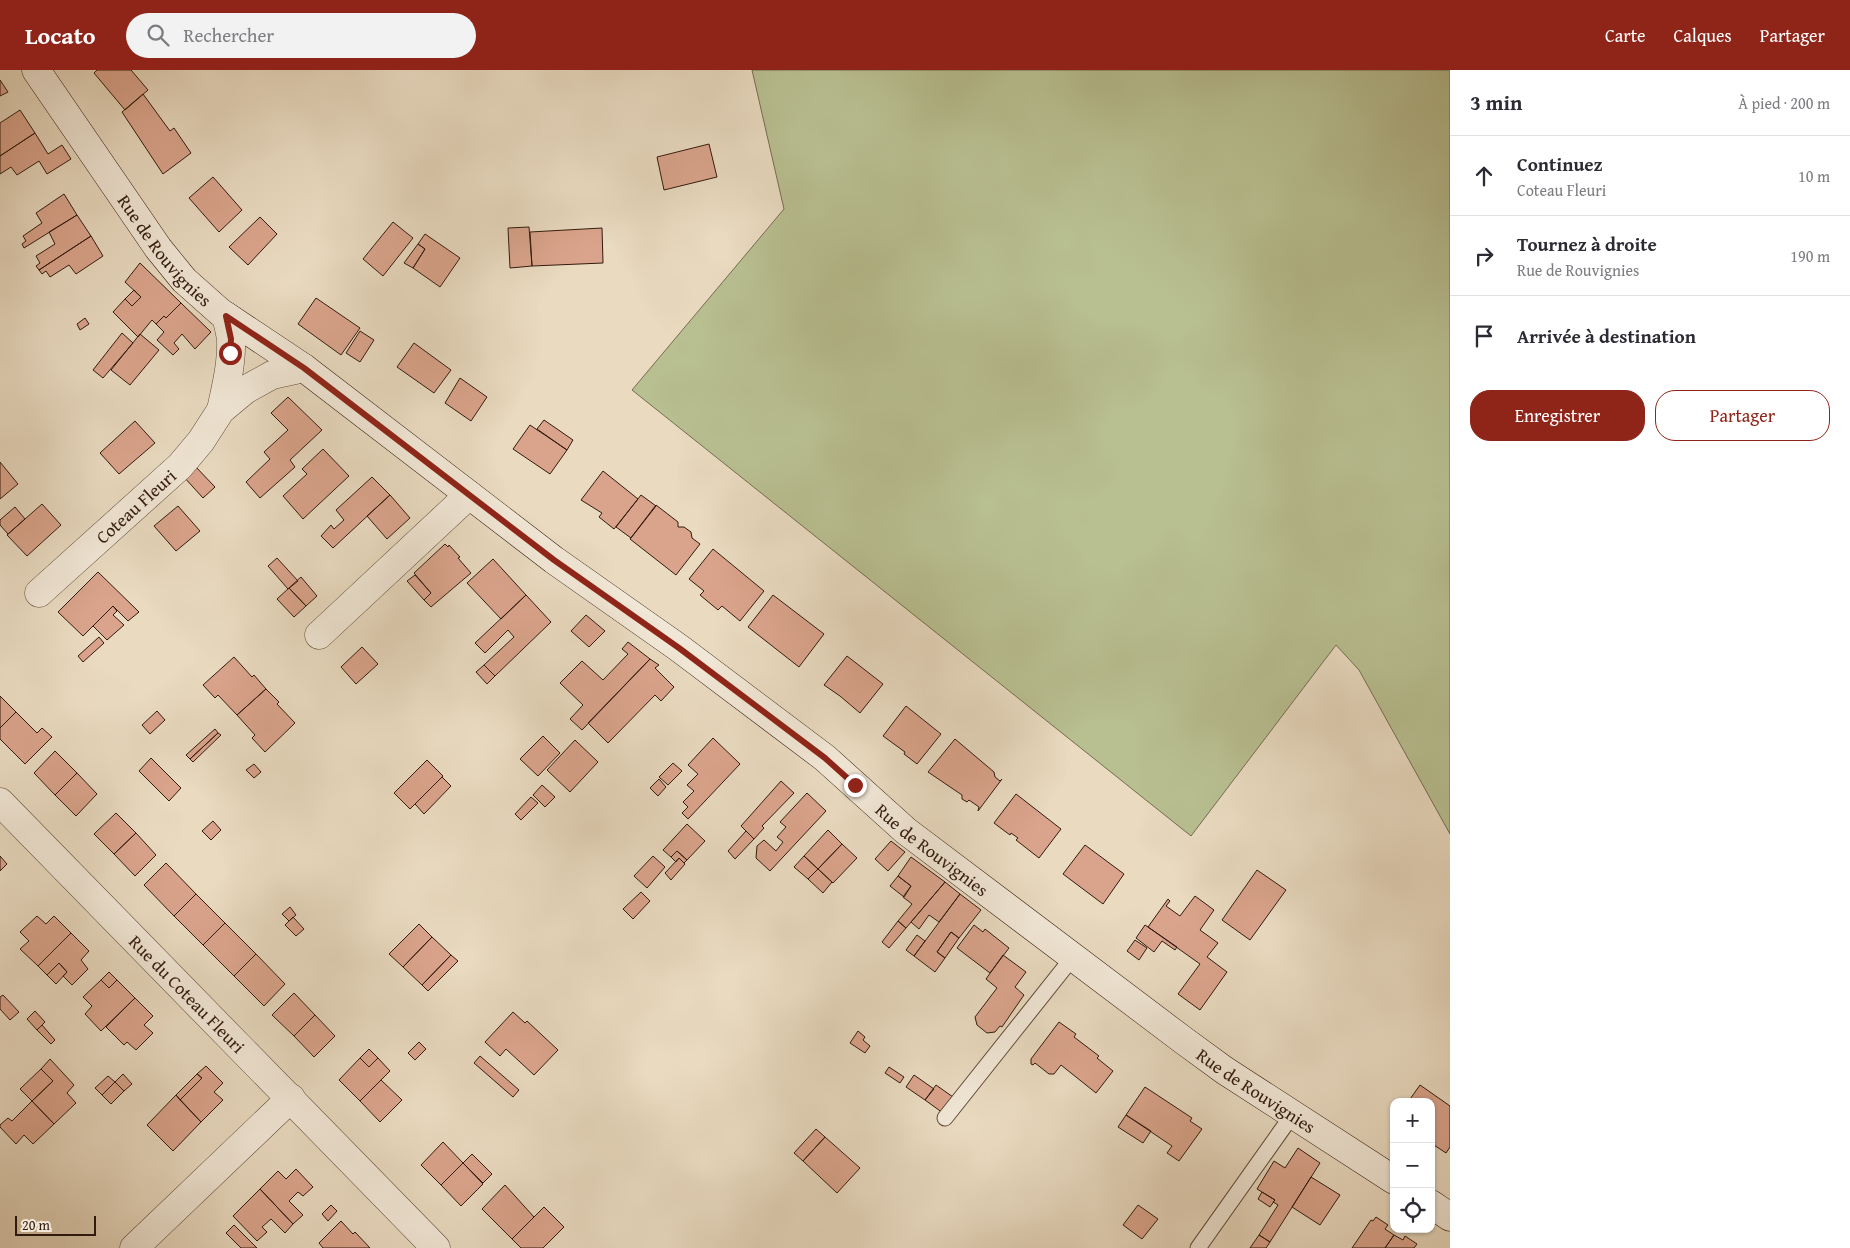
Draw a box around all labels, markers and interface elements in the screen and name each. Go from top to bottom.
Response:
search box [126,13,476,58]
text: Locato [25,18,96,53]
icon: search [144,21,172,49]
text: Rechercher [184,21,274,49]
text: Carte [1605,22,1646,49]
text: Calques [1674,22,1732,49]
text: Partager [1760,22,1825,49]
text: 3 min [1470,87,1522,118]
text: À pied · 200 m [1738,91,1830,115]
text: Continuez [1517,150,1603,178]
icon: ahead [1470,162,1498,190]
text: 10 m [1798,164,1830,188]
text: Coteau Fleuri [1517,178,1606,202]
street label: Rue de Rouvignies [111,189,218,313]
text: Tournez à droite [1517,230,1657,258]
icon: right [1470,242,1498,270]
text: 190 m [1790,244,1830,268]
text: Rue de Rouvignies [1517,258,1639,282]
icon: arrive [1470,322,1498,350]
text: Arrivée à destination [1517,322,1696,350]
route start [219,342,242,365]
button: Enregistrer [1470,390,1645,441]
button: Partager [1655,390,1830,441]
street label: Coteau Fleuri [89,462,182,550]
route end [844,774,867,797]
street label: Rue de Rouvignies [870,796,995,902]
street label: Rue du Coteau Fleuri [123,928,252,1059]
street label: Rue de Rouvignies [1191,1041,1321,1139]
map controls [1390,1098,1435,1233]
button: + [1390,1098,1435,1143]
button: − [1390,1143,1435,1188]
button: locate [1390,1188,1435,1233]
scale bar [15,1213,96,1236]
text: 20 m [22,1215,50,1235]

